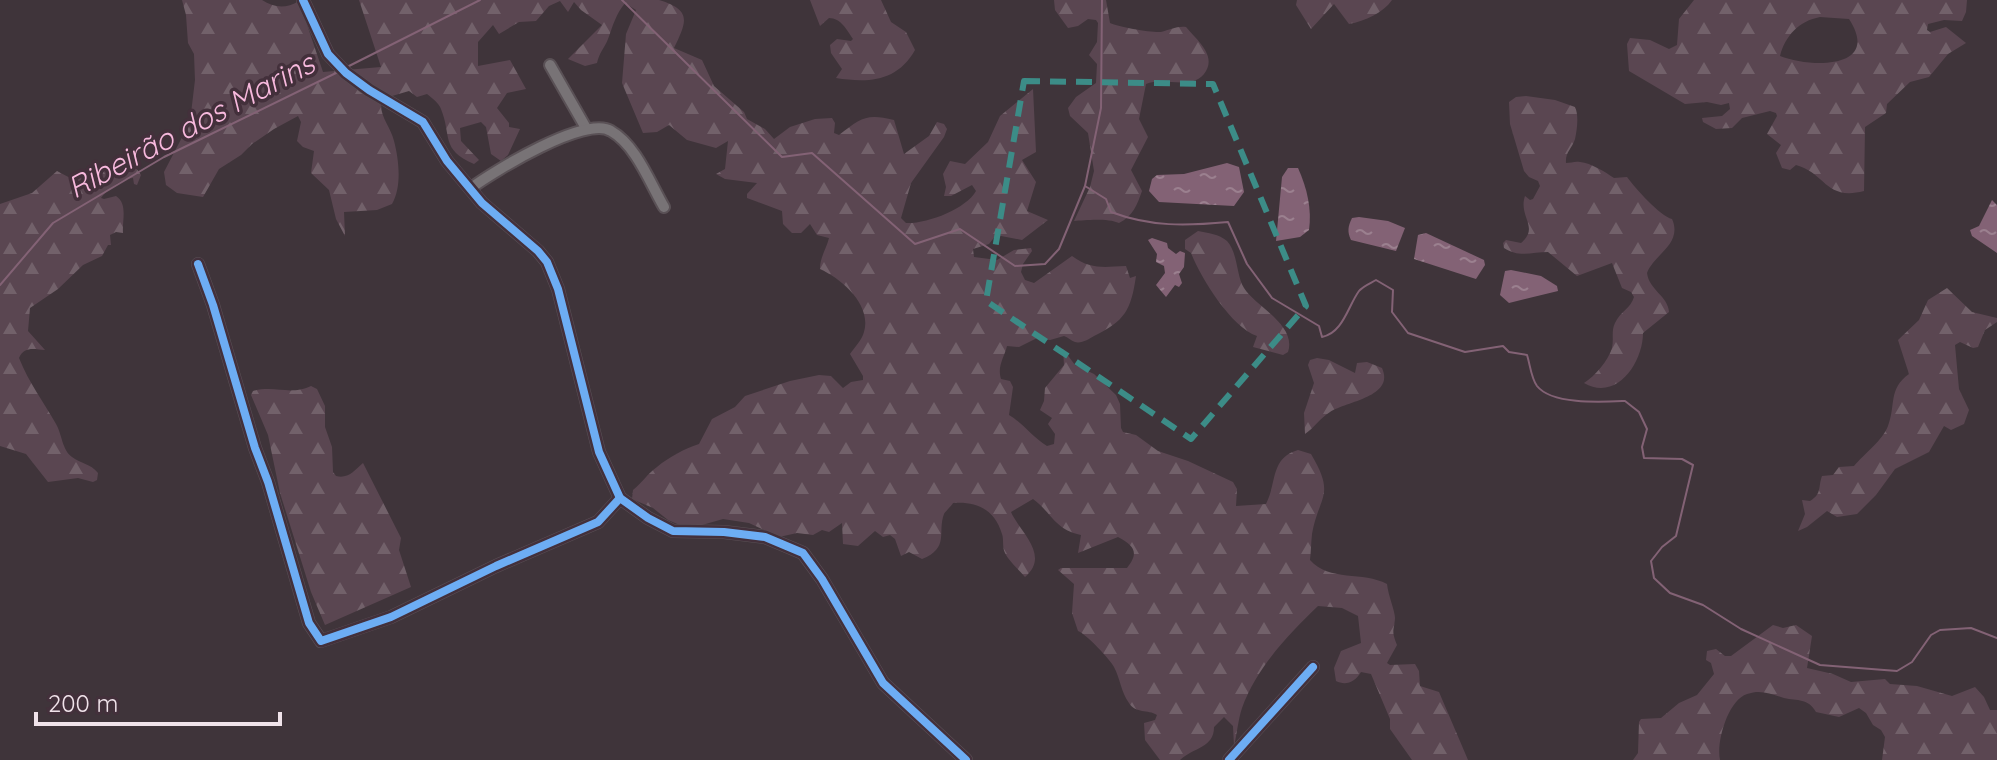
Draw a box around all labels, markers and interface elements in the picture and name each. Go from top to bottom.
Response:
water label: Ribeirão dos Marins [60,43,322,206]
scale bar [36,676,280,726]
text: 200 m [48,688,118,718]

